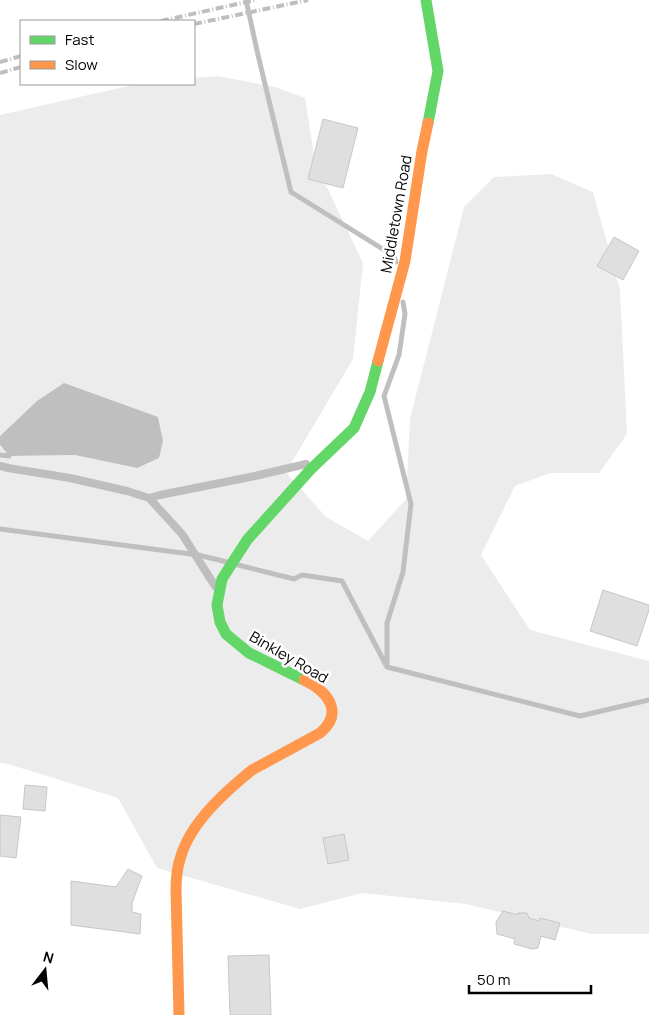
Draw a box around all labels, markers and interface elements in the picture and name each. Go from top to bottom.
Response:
legend [20,20,195,85]
text: Fast [65,29,94,50]
text: Slow [65,54,98,75]
street label: Middletown Road [375,153,417,275]
street label: Binkley Road [246,626,332,688]
north arrow [20,945,70,995]
text: N [41,947,56,968]
scale bar [469,962,592,994]
text: 50 m [477,969,511,990]

